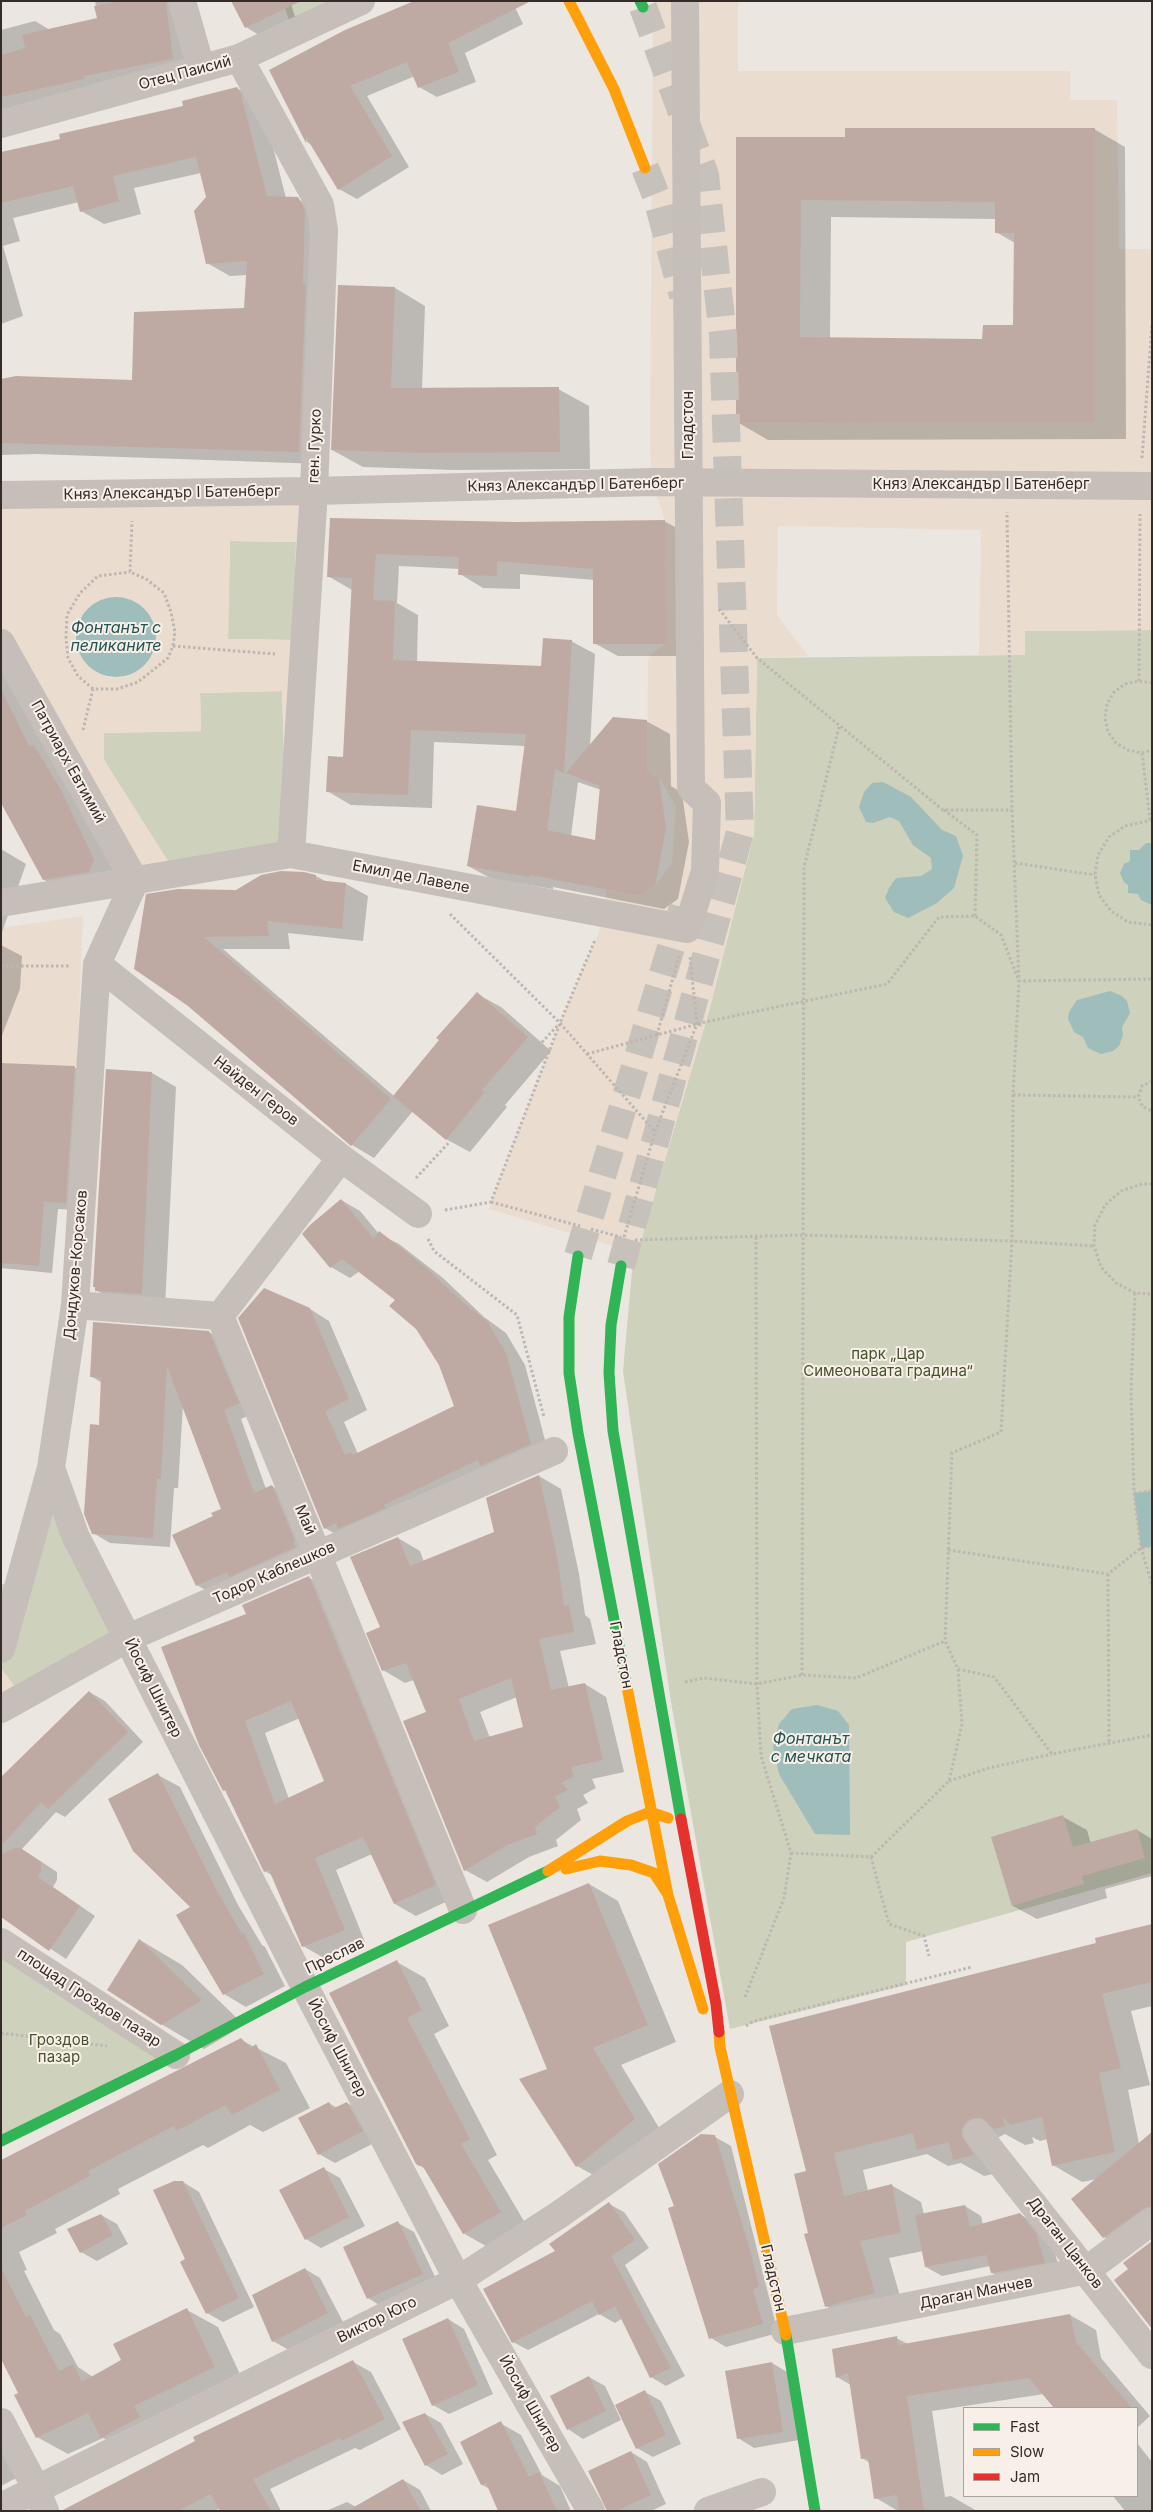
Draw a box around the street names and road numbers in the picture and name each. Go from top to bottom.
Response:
street label: Отец Паисий [137,52,233,94]
street label: Гладстон [679,391,697,459]
street label: ген. Гурко [305,408,325,484]
street label: Княз Александър I Батенберг [467,474,685,496]
street label: Княз Александър I Батенберг [873,475,1089,493]
street label: Княз Александър I Батенберг [63,482,281,504]
street label: Патриарх Евтимий [27,698,109,826]
street label: Емил де Лавеле [351,857,471,897]
street label: Найден Геров [210,1052,302,1130]
street label: Дондуков-Корсаков [60,1189,92,1341]
street label: Май [291,1502,319,1538]
street label: Тодор Каблешков [210,1538,338,1608]
street label: Гладстон [606,1620,636,1690]
street label: Йосиф Шнитер [120,1635,186,1741]
street label: Преслав [303,1934,367,1978]
street label: площад Гроздов пазар [14,1945,164,2051]
street label: Йосиф Шнитер [303,1996,371,2100]
street label: Драган Цанков [1024,2194,1106,2292]
street label: Гладстон [757,2243,789,2313]
street label: Драган Манчев [918,2273,1034,2313]
street label: Виктор Юго [334,2293,420,2347]
street label: Йосиф Шнитер [495,2352,565,2456]

